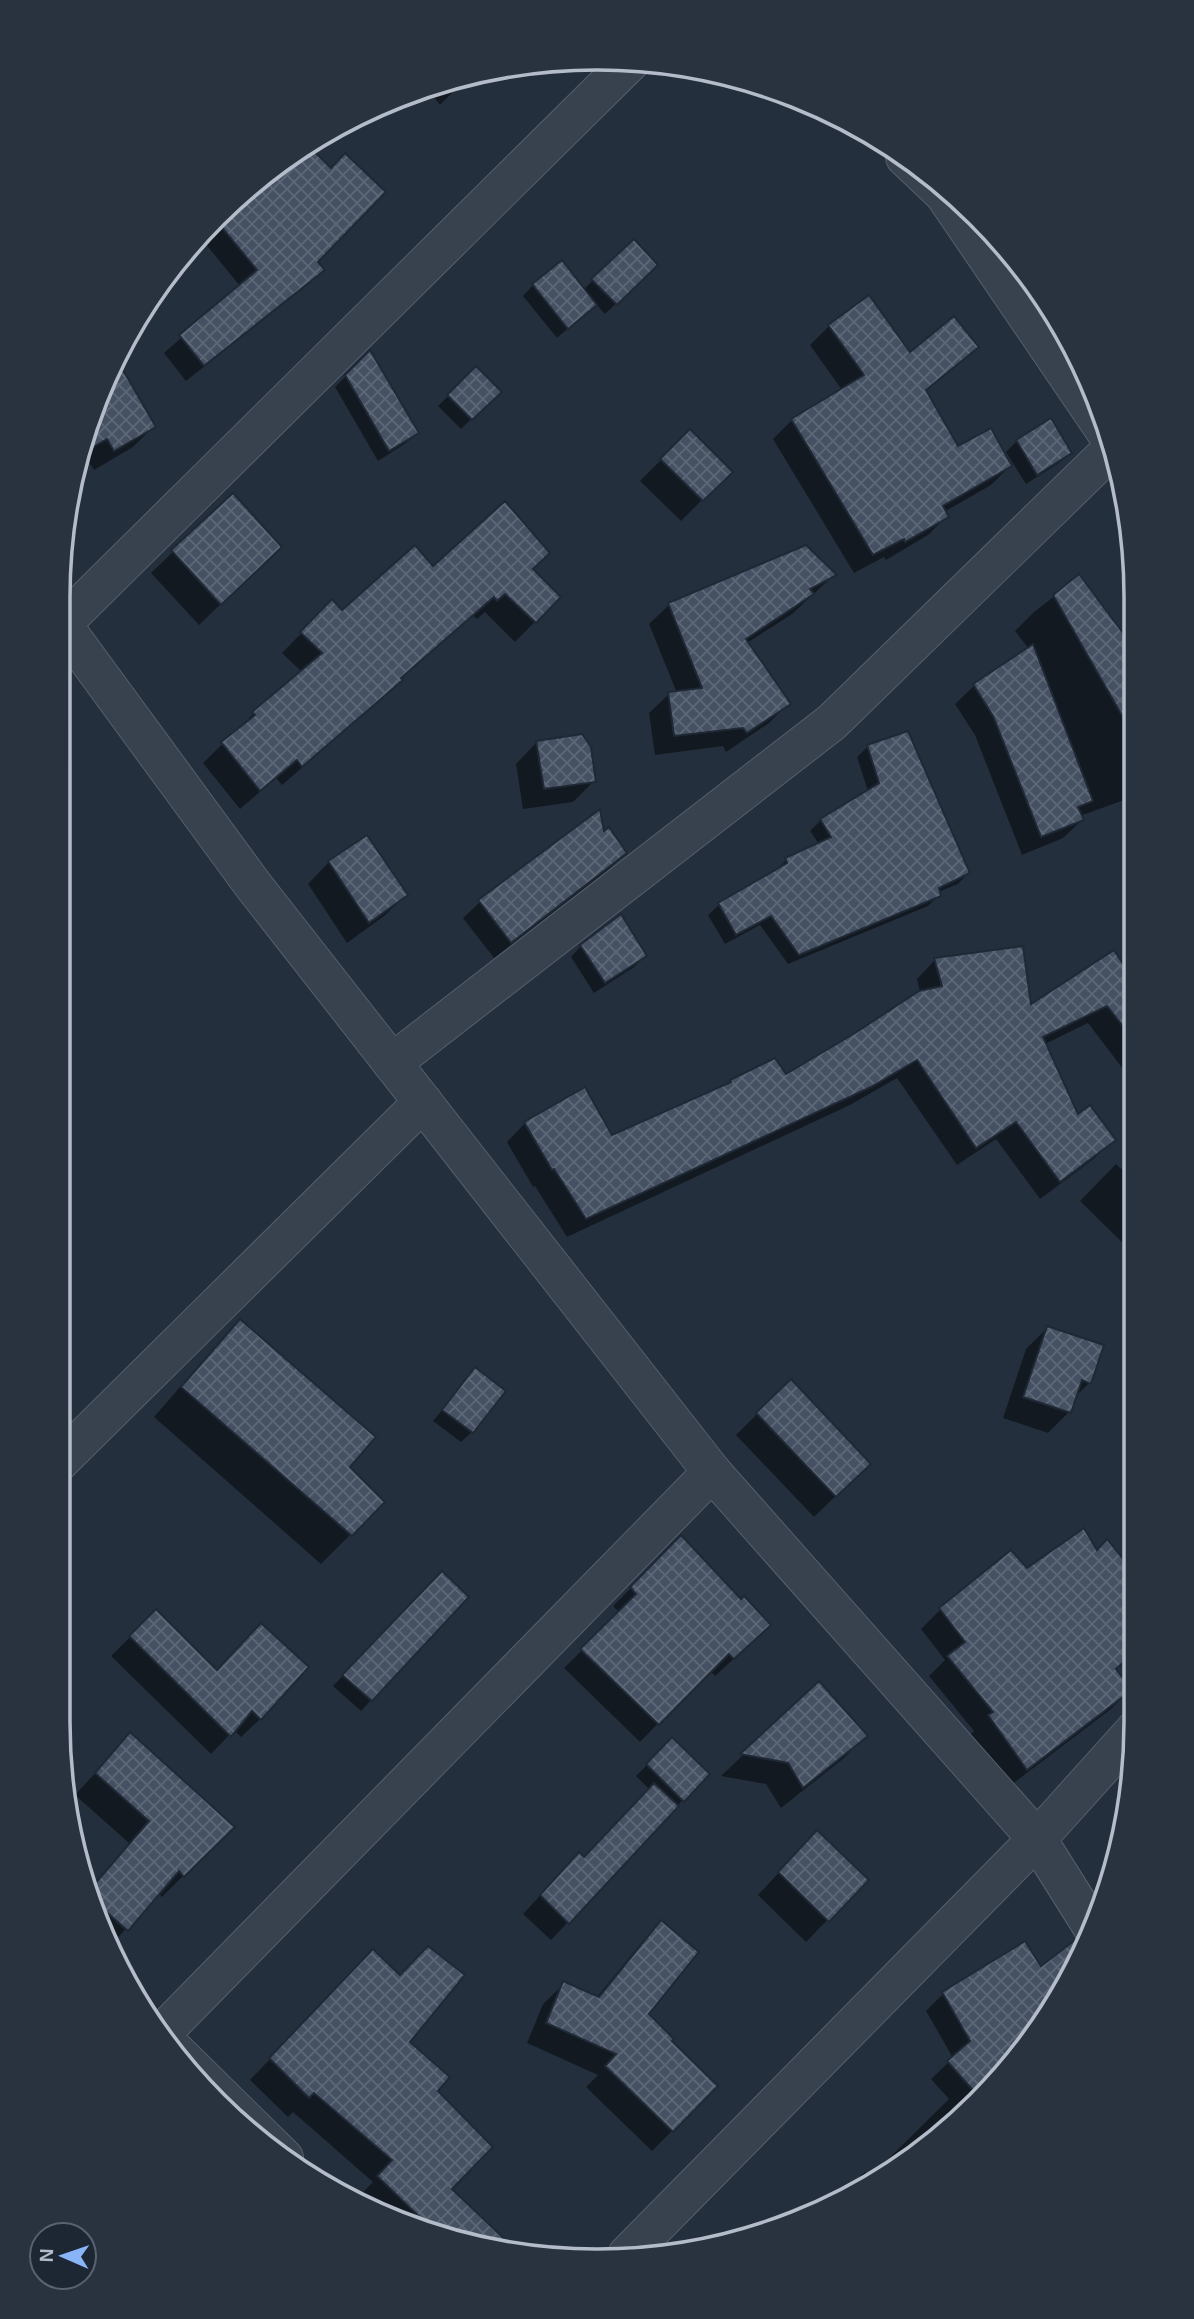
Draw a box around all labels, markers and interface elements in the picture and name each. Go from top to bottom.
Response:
north arrow [28,2221,98,2291]
text: N [36,2248,57,2263]

